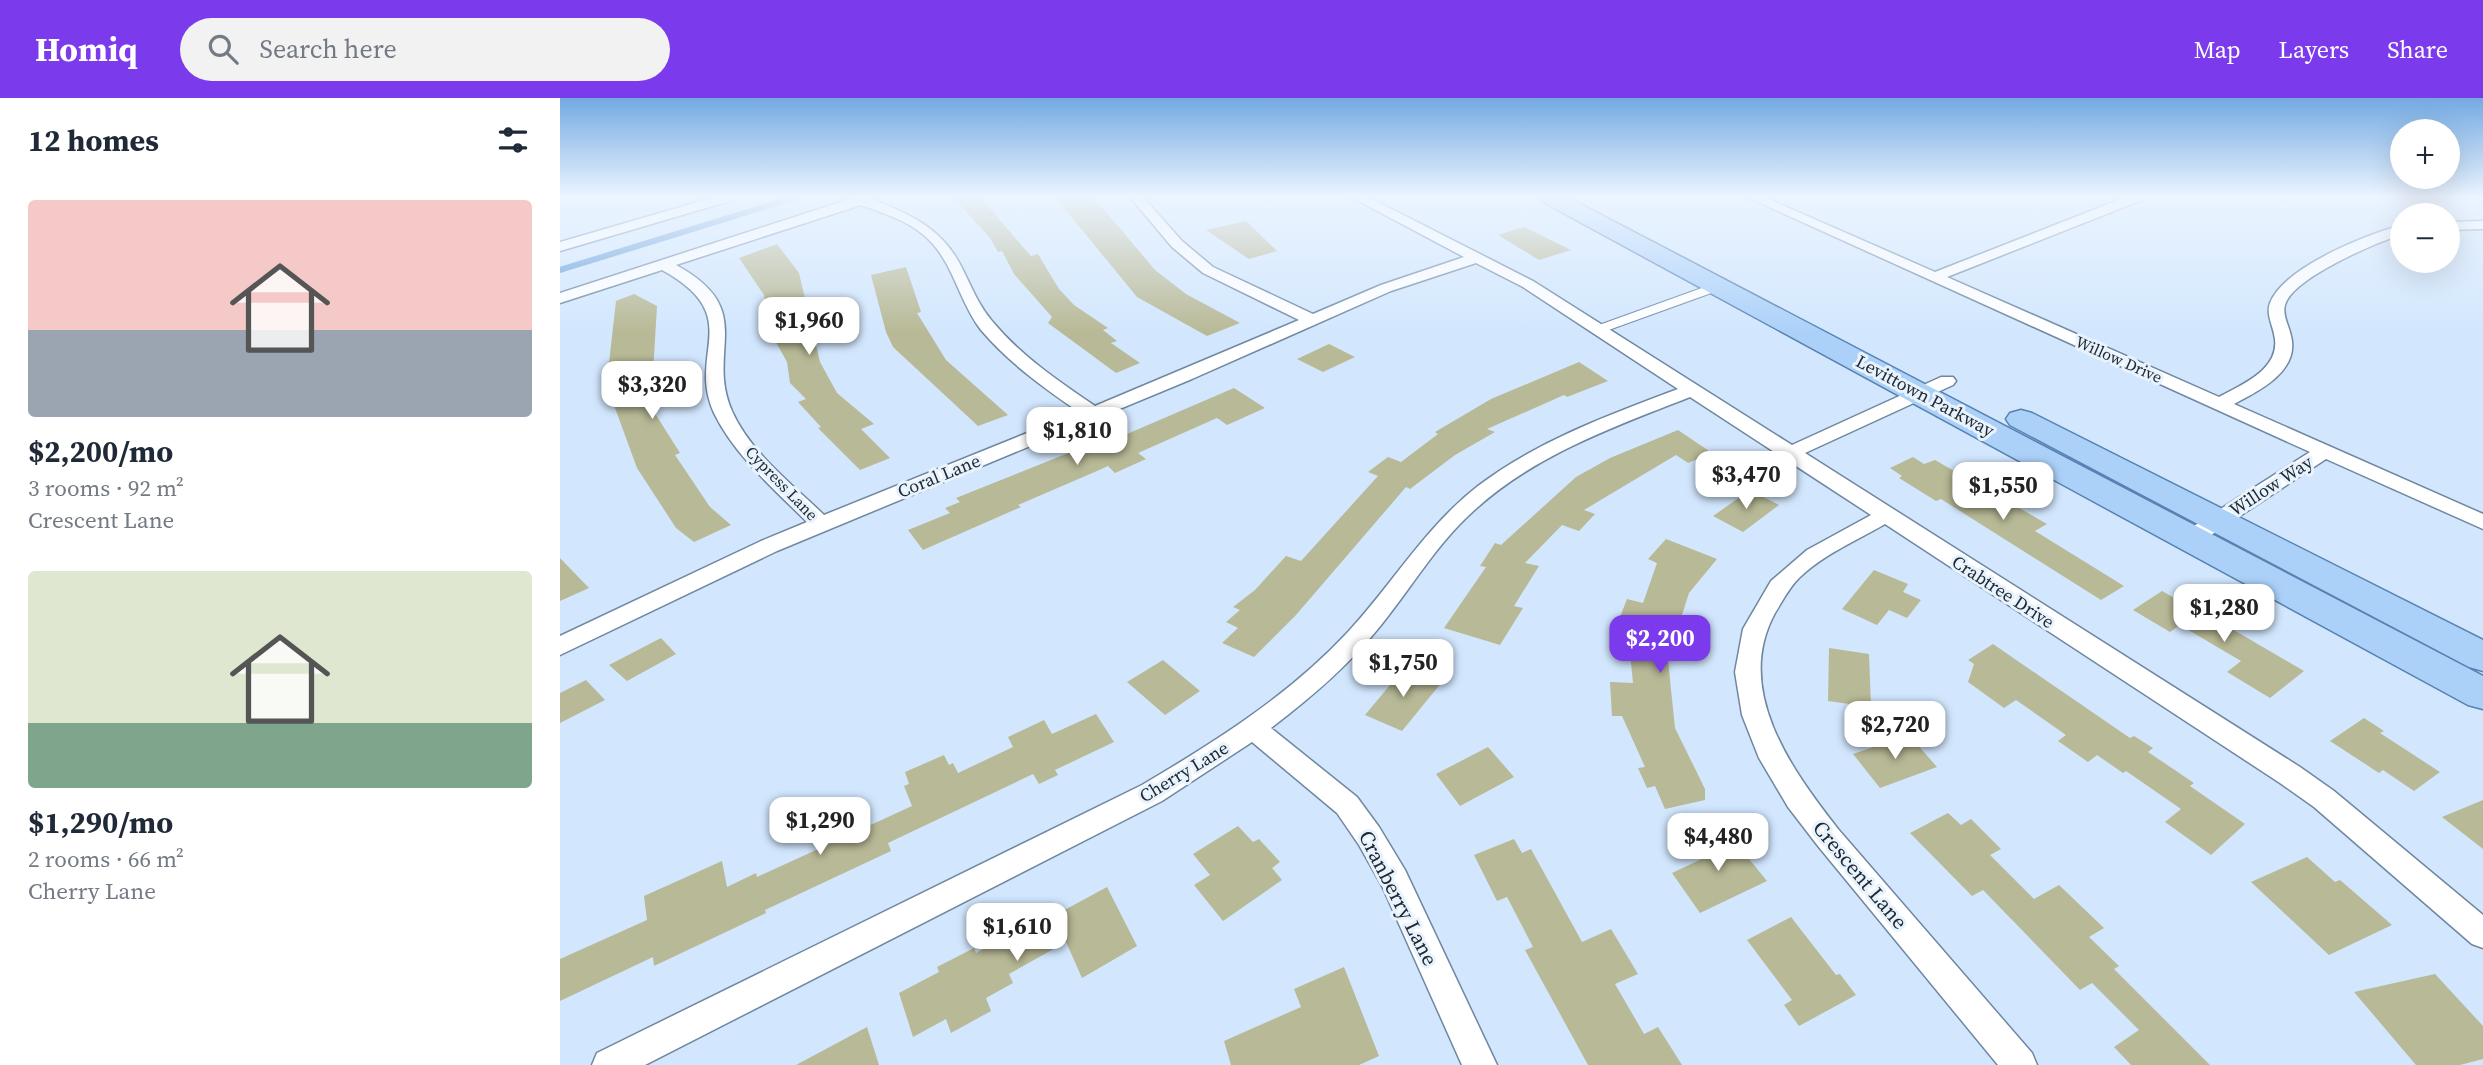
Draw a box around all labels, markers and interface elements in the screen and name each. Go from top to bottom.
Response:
search box [180,18,670,81]
text: Homiq [35,27,138,72]
icon: search [204,30,242,68]
text: Search here [260,31,397,67]
text: Map [2194,33,2241,66]
text: Layers [2279,33,2349,66]
text: Share [2387,33,2448,66]
map controls [2390,119,2460,273]
button: + [2390,119,2460,189]
text: 12 homes [28,120,159,161]
icon: filters [494,121,532,159]
button: − [2390,203,2460,273]
icon: home [217,245,343,371]
pin: $1,960 [752,298,866,357]
text: $1,960 [774,304,844,336]
street label: Willow Drive [2072,330,2166,388]
street label: Levittown Parkway [1852,349,2000,443]
pin: $3,320 [595,362,709,421]
text: $3,320 [617,368,687,400]
pin: $1,810 [1020,408,1134,467]
text: $1,810 [1042,414,1112,446]
text: $2,200/mo [28,431,173,472]
street label: Cypress Lane [741,441,823,525]
street label: Coral Lane [894,448,984,503]
street label: Willow Way [2224,449,2318,522]
pin: $3,470 [1689,452,1803,511]
text: $3,470 [1711,458,1781,490]
pin: $1,550 [1946,462,2060,522]
text: $1,550 [1968,469,2038,501]
text: 3 rooms · 92 m² [28,472,184,504]
text: Crescent Lane [28,504,174,536]
street label: Crabtree Drive [1947,549,2059,634]
pin: $1,280 [2167,584,2281,644]
text: $1,280 [2189,591,2259,623]
icon: home [217,616,343,742]
pin: $2,200 [1603,616,1717,675]
text: $2,200 [1625,622,1695,654]
pin: $1,750 [1346,640,1460,699]
text: $1,750 [1368,646,1438,678]
pin: $2,720 [1838,702,1952,761]
text: $2,720 [1860,708,1930,740]
street label: Cherry Lane [1134,735,1233,808]
pin: $1,290 [763,798,877,857]
text: $1,290/mo [28,802,173,843]
text: $1,290 [785,804,855,836]
pin: $4,480 [1661,814,1775,873]
street label: Crescent Lane [1806,814,1914,935]
text: $4,480 [1683,820,1753,852]
street label: Cranberry Lane [1352,825,1445,970]
text: 2 rooms · 66 m² [28,843,184,875]
text: Cherry Lane [28,875,156,907]
pin: $1,610 [960,904,1074,963]
text: $1,610 [982,910,1052,942]

